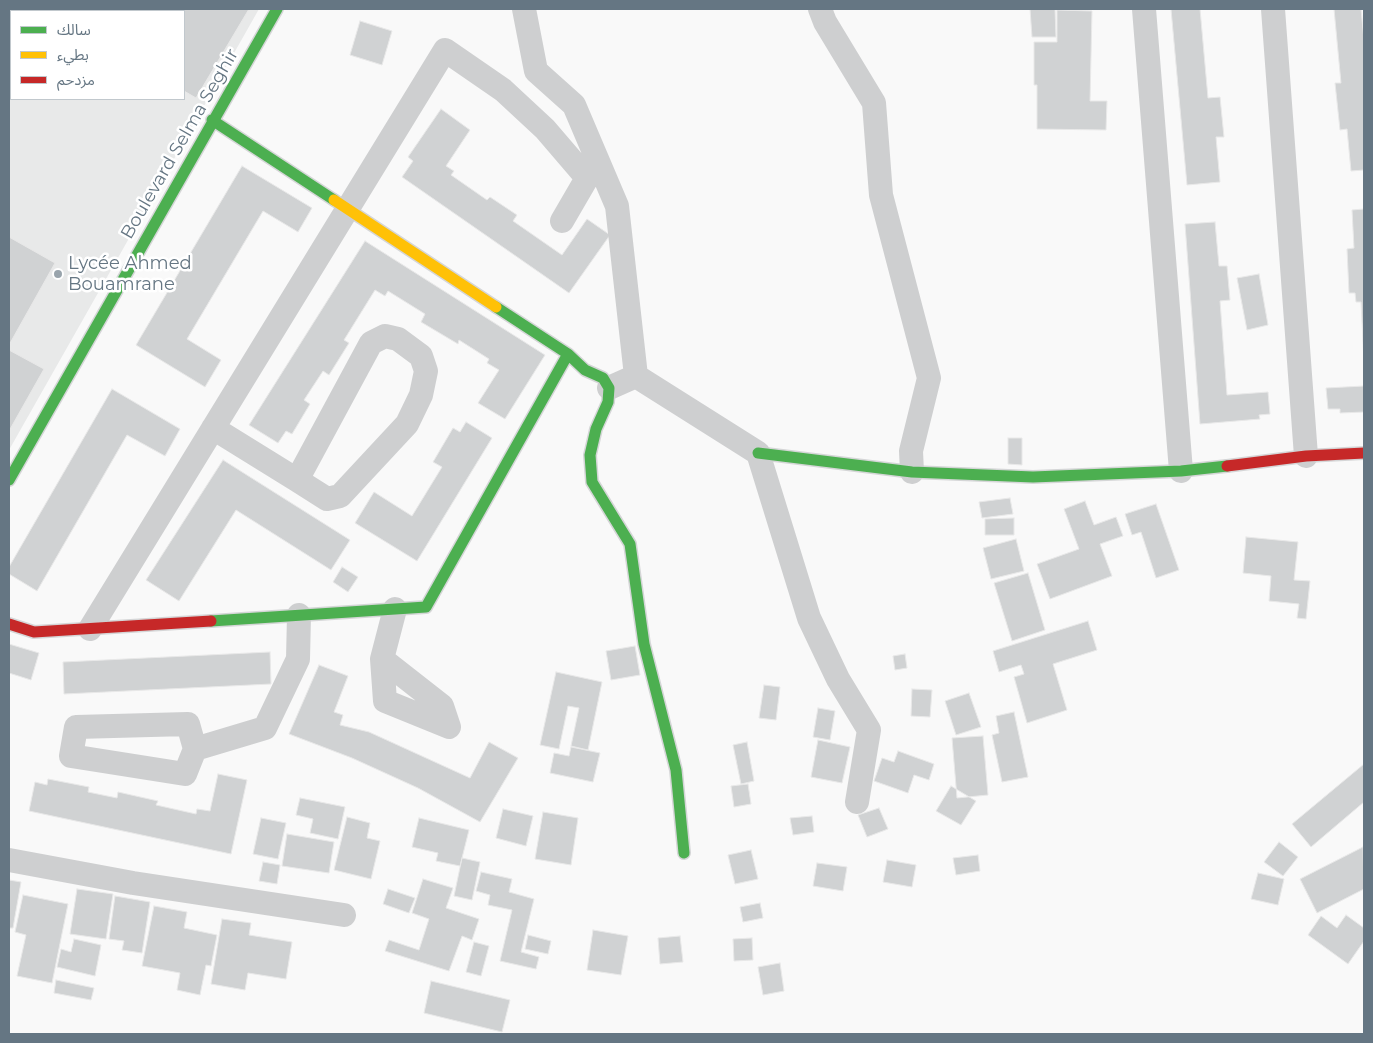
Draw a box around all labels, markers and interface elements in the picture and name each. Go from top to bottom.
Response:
legend [10,10,185,100]
text: سالك [57,20,91,39]
text: بطيء [57,45,89,64]
street label: Boulevard Selma Seghir [117,45,243,243]
text: مزدحم [57,70,95,89]
place label: Lycée Ahmed Bouamrane [68,253,192,296]
marker: Lycée Ahmed Bouamrane [52,268,64,280]

